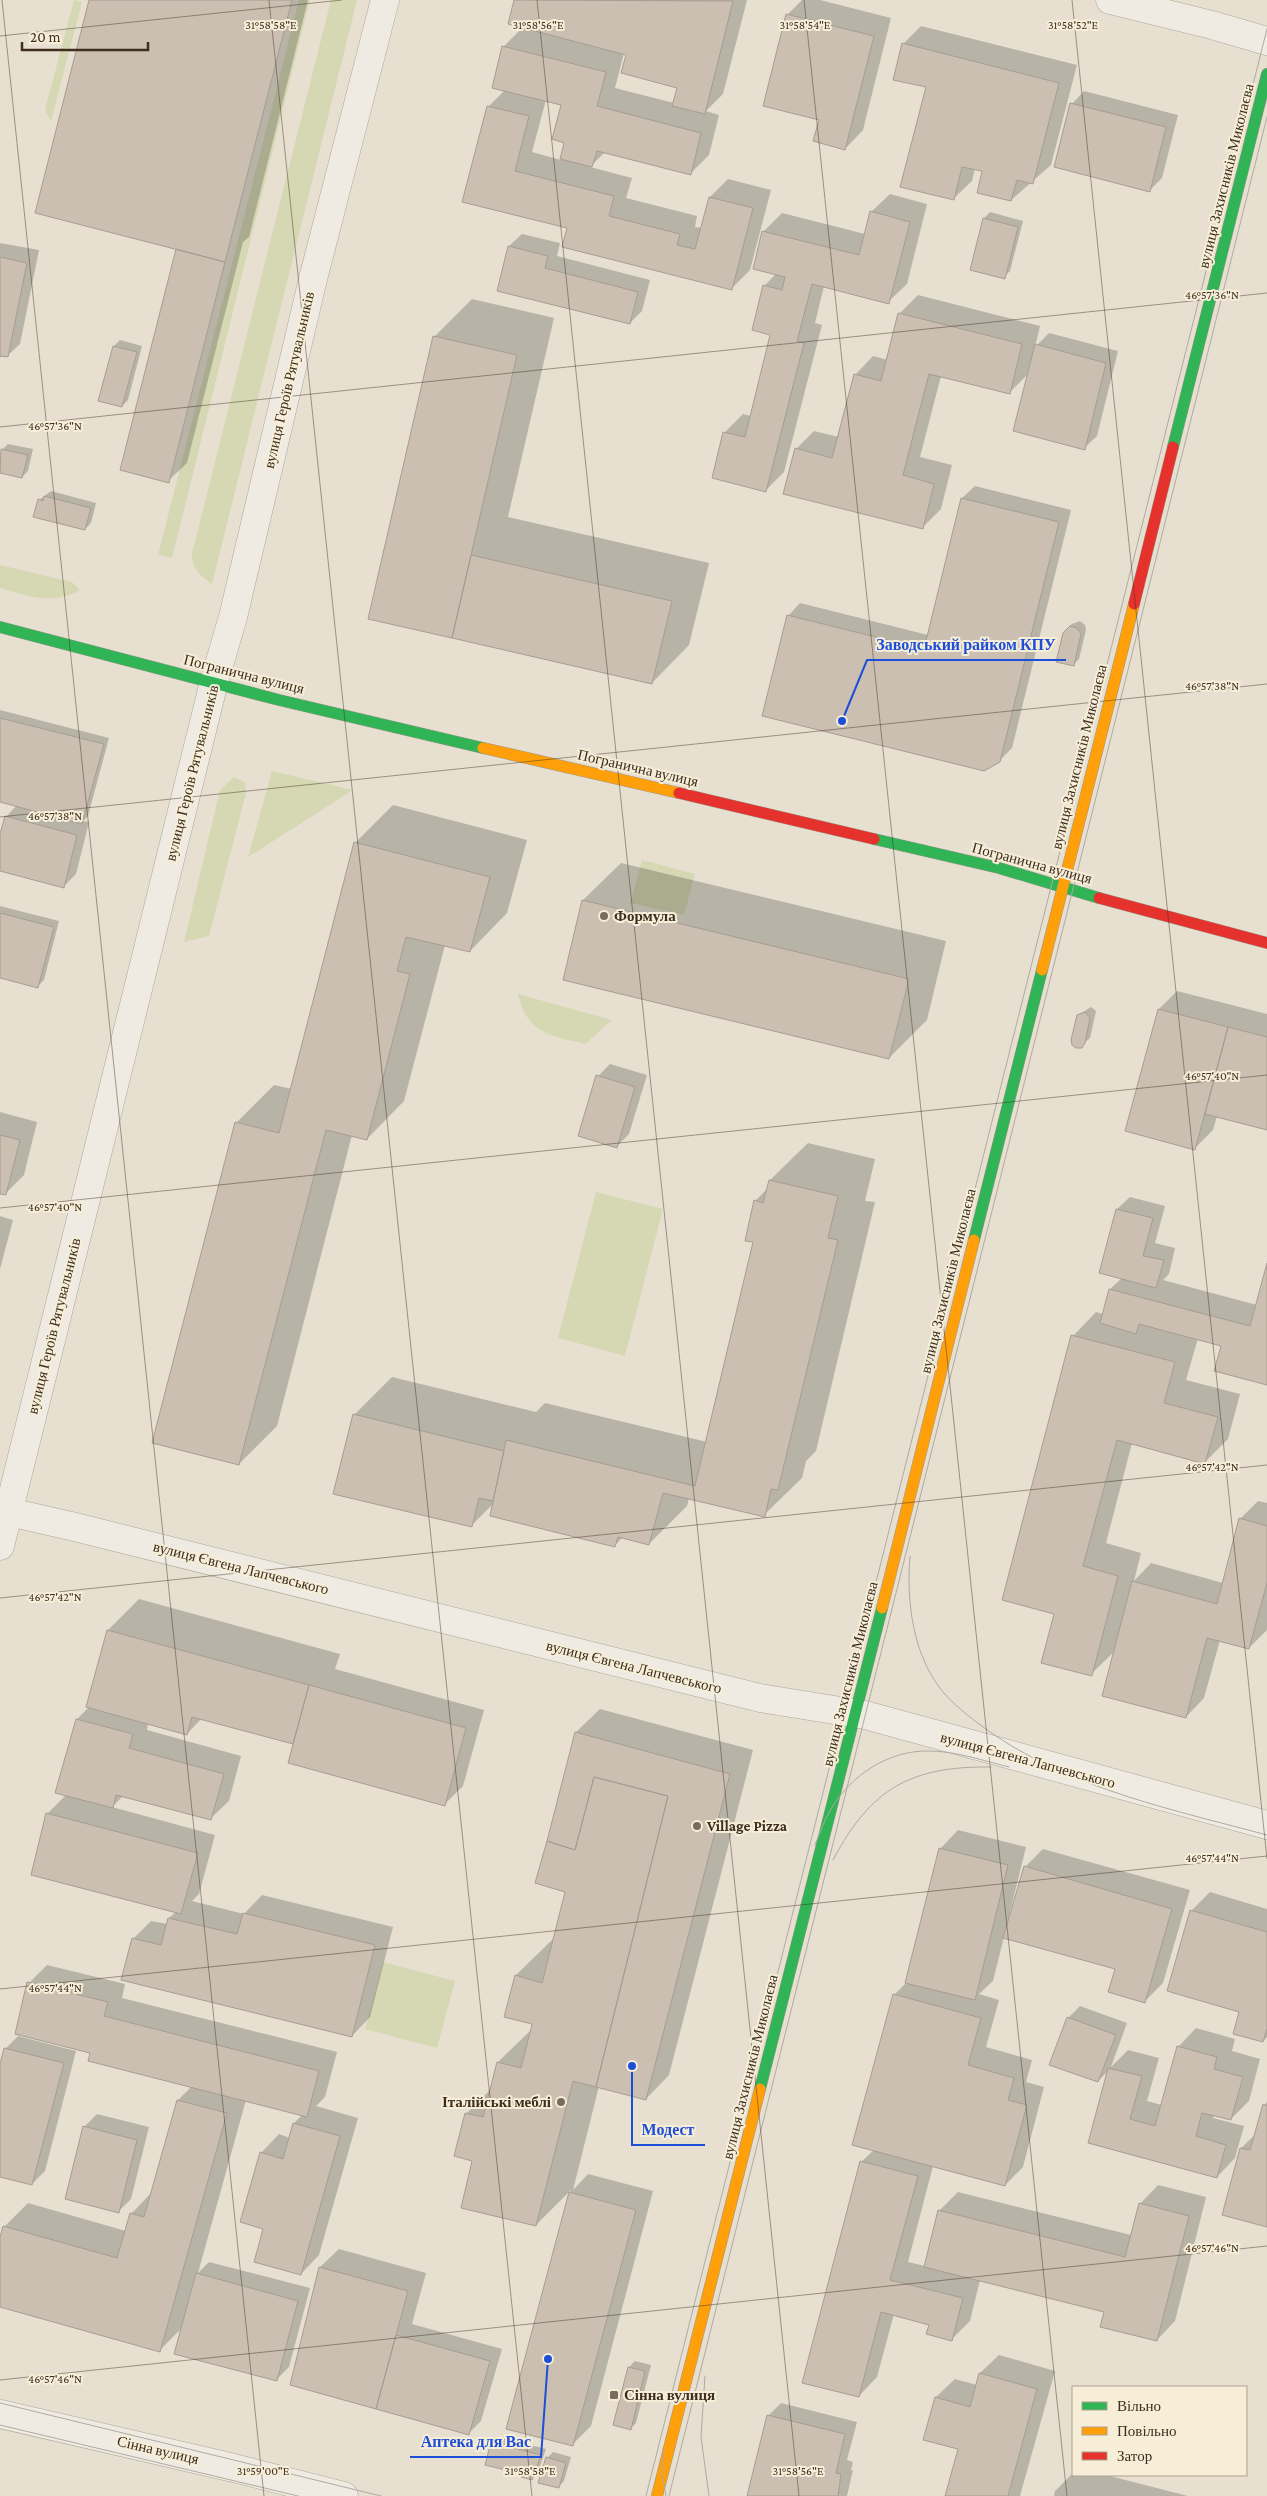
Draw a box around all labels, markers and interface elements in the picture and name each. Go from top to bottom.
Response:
text: 31°58'58"E [245,18,297,32]
text: 31°58'56"E [513,18,564,32]
text: 31°58'54"E [780,18,831,32]
text: 31°58'52"E [1048,18,1099,32]
scale bar [22,20,149,52]
text: 20 m [30,29,61,45]
street label: вулиця Захисників Миколаєва [1195,82,1257,270]
text: 46°57'36"N [1185,288,1239,302]
street label: вулиця Героїв Рятувальників [261,290,317,470]
text: 46°57'36"N [28,419,82,433]
callout: Заводський райком КПУ [867,629,1066,660]
text: Заводський райком КПУ [876,636,1056,654]
street label: Погранична вулиця [182,651,306,697]
street label: вулиця Захисників Миколаєва [1048,663,1110,851]
text: 46°57'38"N [1185,679,1239,693]
street label: вулиця Героїв Рятувальників [162,683,222,863]
street label: Погранична вулиця [576,746,700,790]
text: 46°57'38"N [28,809,82,823]
street label: Погранична вулиця [970,839,1094,887]
place label: Формула [614,908,676,924]
marker: Формула [598,910,610,922]
text: 46°57'40"N [1185,1069,1239,1083]
street label: вулиця Захисників Миколаєва [917,1187,979,1375]
text: 46°57'40"N [28,1200,82,1214]
street label: вулиця Героїв Рятувальників [24,1236,84,1416]
text: 46°57'42"N [1185,1460,1239,1474]
street label: вулиця Євгена Лапчевського [152,1538,330,1598]
street label: вулиця Захисників Миколаєва [819,1580,881,1768]
text: 46°57'42"N [28,1590,82,1604]
street label: вулиця Євгена Лапчевського [545,1637,723,1697]
street label: вулиця Євгена Лапчевського [939,1729,1117,1791]
place label: Village Pizza [706,1818,788,1834]
marker: Village Pizza [691,1820,703,1832]
text: 46°57'44"N [1185,1851,1239,1865]
street label: вулиця Захисників Миколаєва [719,1973,781,2161]
text: 46°57'44"N [28,1981,82,1995]
place label: Італійські меблі [442,2094,551,2110]
marker: Італійські меблі [555,2096,567,2108]
callout: Модест [632,2114,705,2145]
text: Модест [642,2121,695,2138]
text: 46°57'46"N [1185,2241,1239,2255]
text: 46°57'46"N [28,2372,82,2386]
legend [1072,2386,1247,2476]
place label: Сінна вулиця [624,2387,715,2403]
marker: Сінна вулиця [608,2389,620,2401]
text: Вільно [1117,2398,1161,2414]
text: Повільно [1117,2423,1176,2439]
callout: Аптека для Вас [410,2426,541,2457]
street label: Сінна вулиця [115,2433,201,2467]
text: Аптека для Вас [421,2433,531,2450]
text: Затор [1117,2448,1152,2464]
text: 31°59'00"E [237,2464,290,2478]
text: 31°58'58"E [504,2464,556,2478]
text: 31°58'56"E [773,2464,824,2478]

